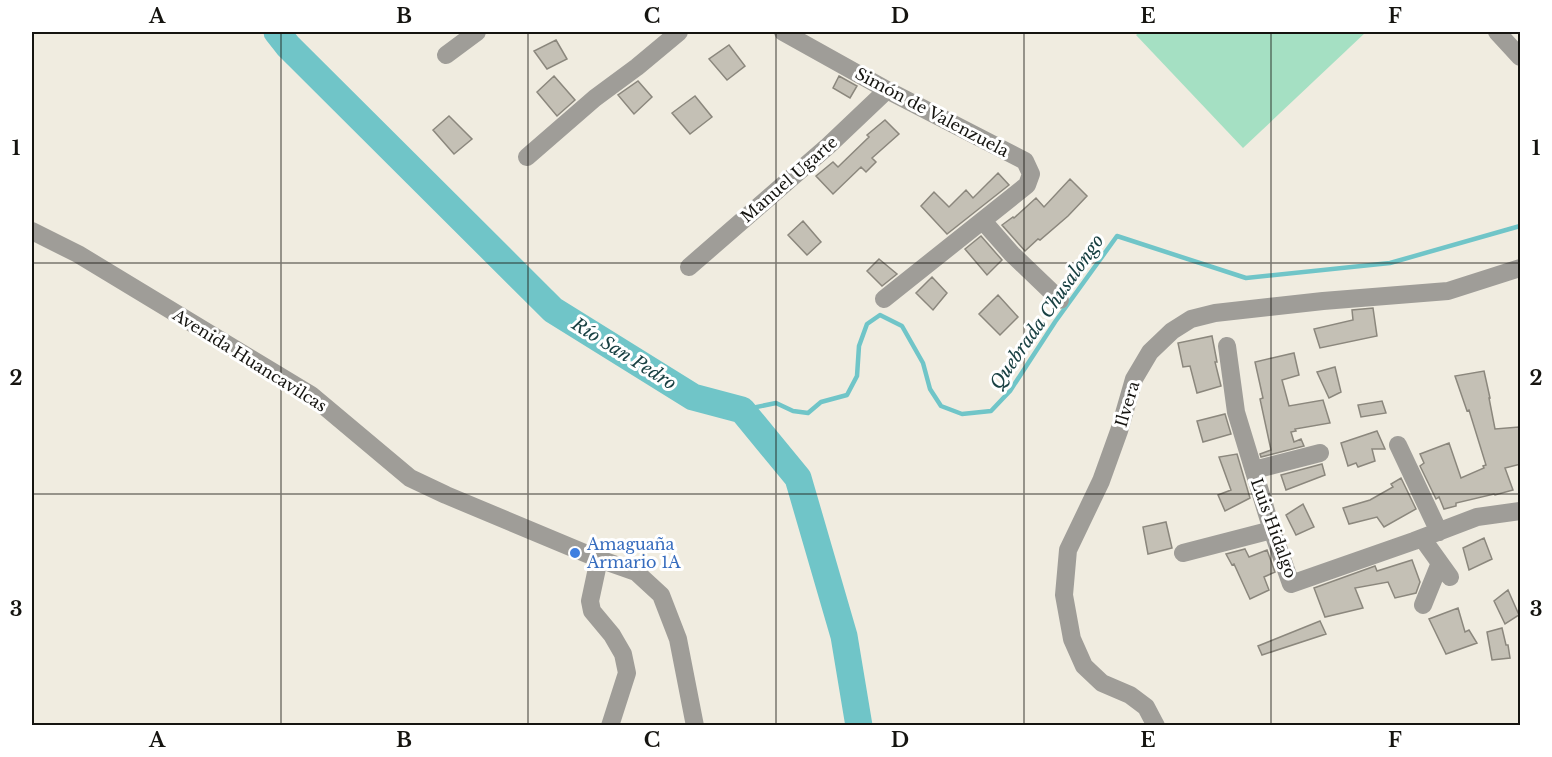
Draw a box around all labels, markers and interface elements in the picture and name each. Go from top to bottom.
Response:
text: A [148,4,166,28]
text: B [396,4,412,28]
text: C [644,4,660,28]
text: D [891,4,909,28]
text: E [1140,4,1156,28]
text: F [1388,4,1402,28]
street label: Simón de Valenzuela [852,63,1012,161]
street label: Manuel Ugarte [737,132,841,226]
text: 1 [12,136,21,160]
text: 1 [1532,136,1541,160]
water label: Quebrada Chusalongo [985,230,1109,394]
street label: Avenida Huancavilcas [168,304,331,416]
water label: Río San Pedro [567,313,680,395]
text: 2 [9,366,23,390]
text: 2 [1529,366,1543,390]
street label: Ilvera [1111,379,1143,429]
street label: Luis Hidalgo [1247,475,1301,581]
place label: Amaguaña Armario 1A [586,534,681,572]
marker: Amaguaña Armario 1A [568,546,582,560]
text: 3 [10,597,22,621]
text: 3 [1530,597,1542,621]
text: A [148,728,166,752]
text: B [396,728,412,752]
text: C [644,728,660,752]
text: D [891,728,909,752]
text: E [1140,728,1156,752]
text: F [1388,728,1402,752]

